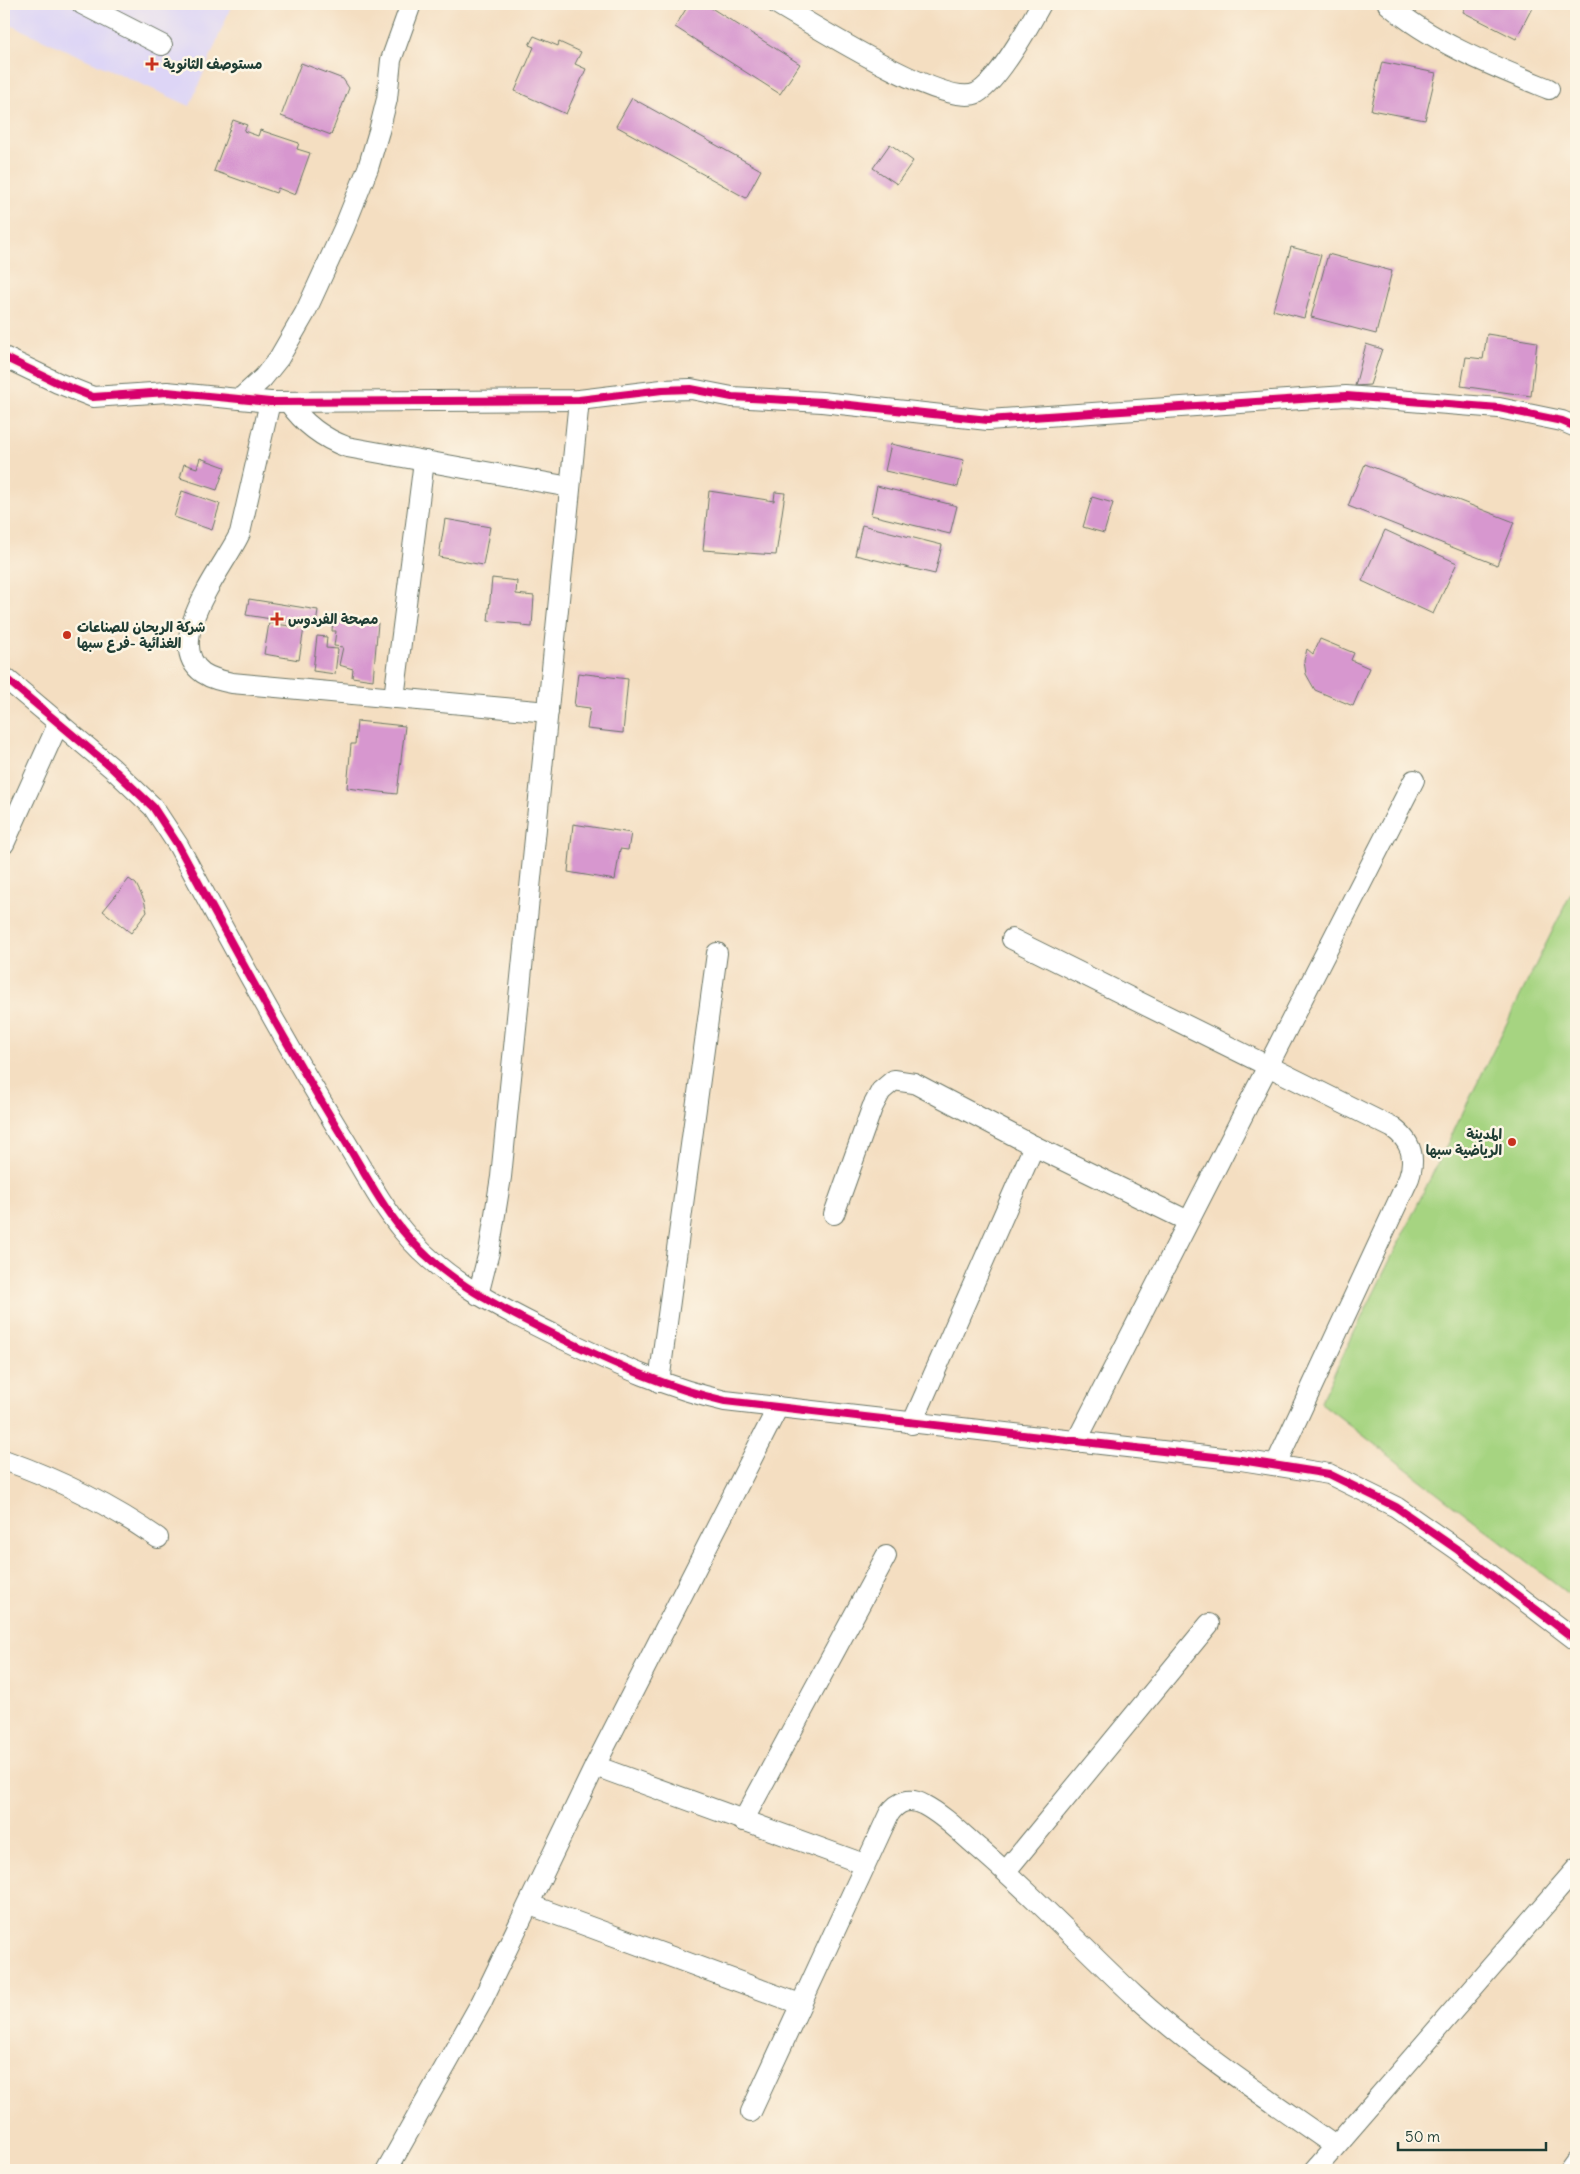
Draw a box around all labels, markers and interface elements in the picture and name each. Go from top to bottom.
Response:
place label: مستوصف الثانوية [163,55,262,74]
marker: مستوصف الثانوية [145,57,159,71]
place label: مصحة الفردوس [288,610,378,629]
marker: مصحة الفردوس [270,612,284,626]
place label: شركة الريحان للصناعات الغذائية -فرع سبها [77,618,205,653]
marker: شركة الريحان للصناعات الغذائية -فرع سبها [61,629,73,641]
place label: المدينة الرياضية سبها [1426,1125,1502,1159]
marker: المدينة الرياضية سبها [1506,1136,1518,1148]
scale bar [1398,2119,1545,2151]
text: 50 m [1405,2127,1440,2146]

